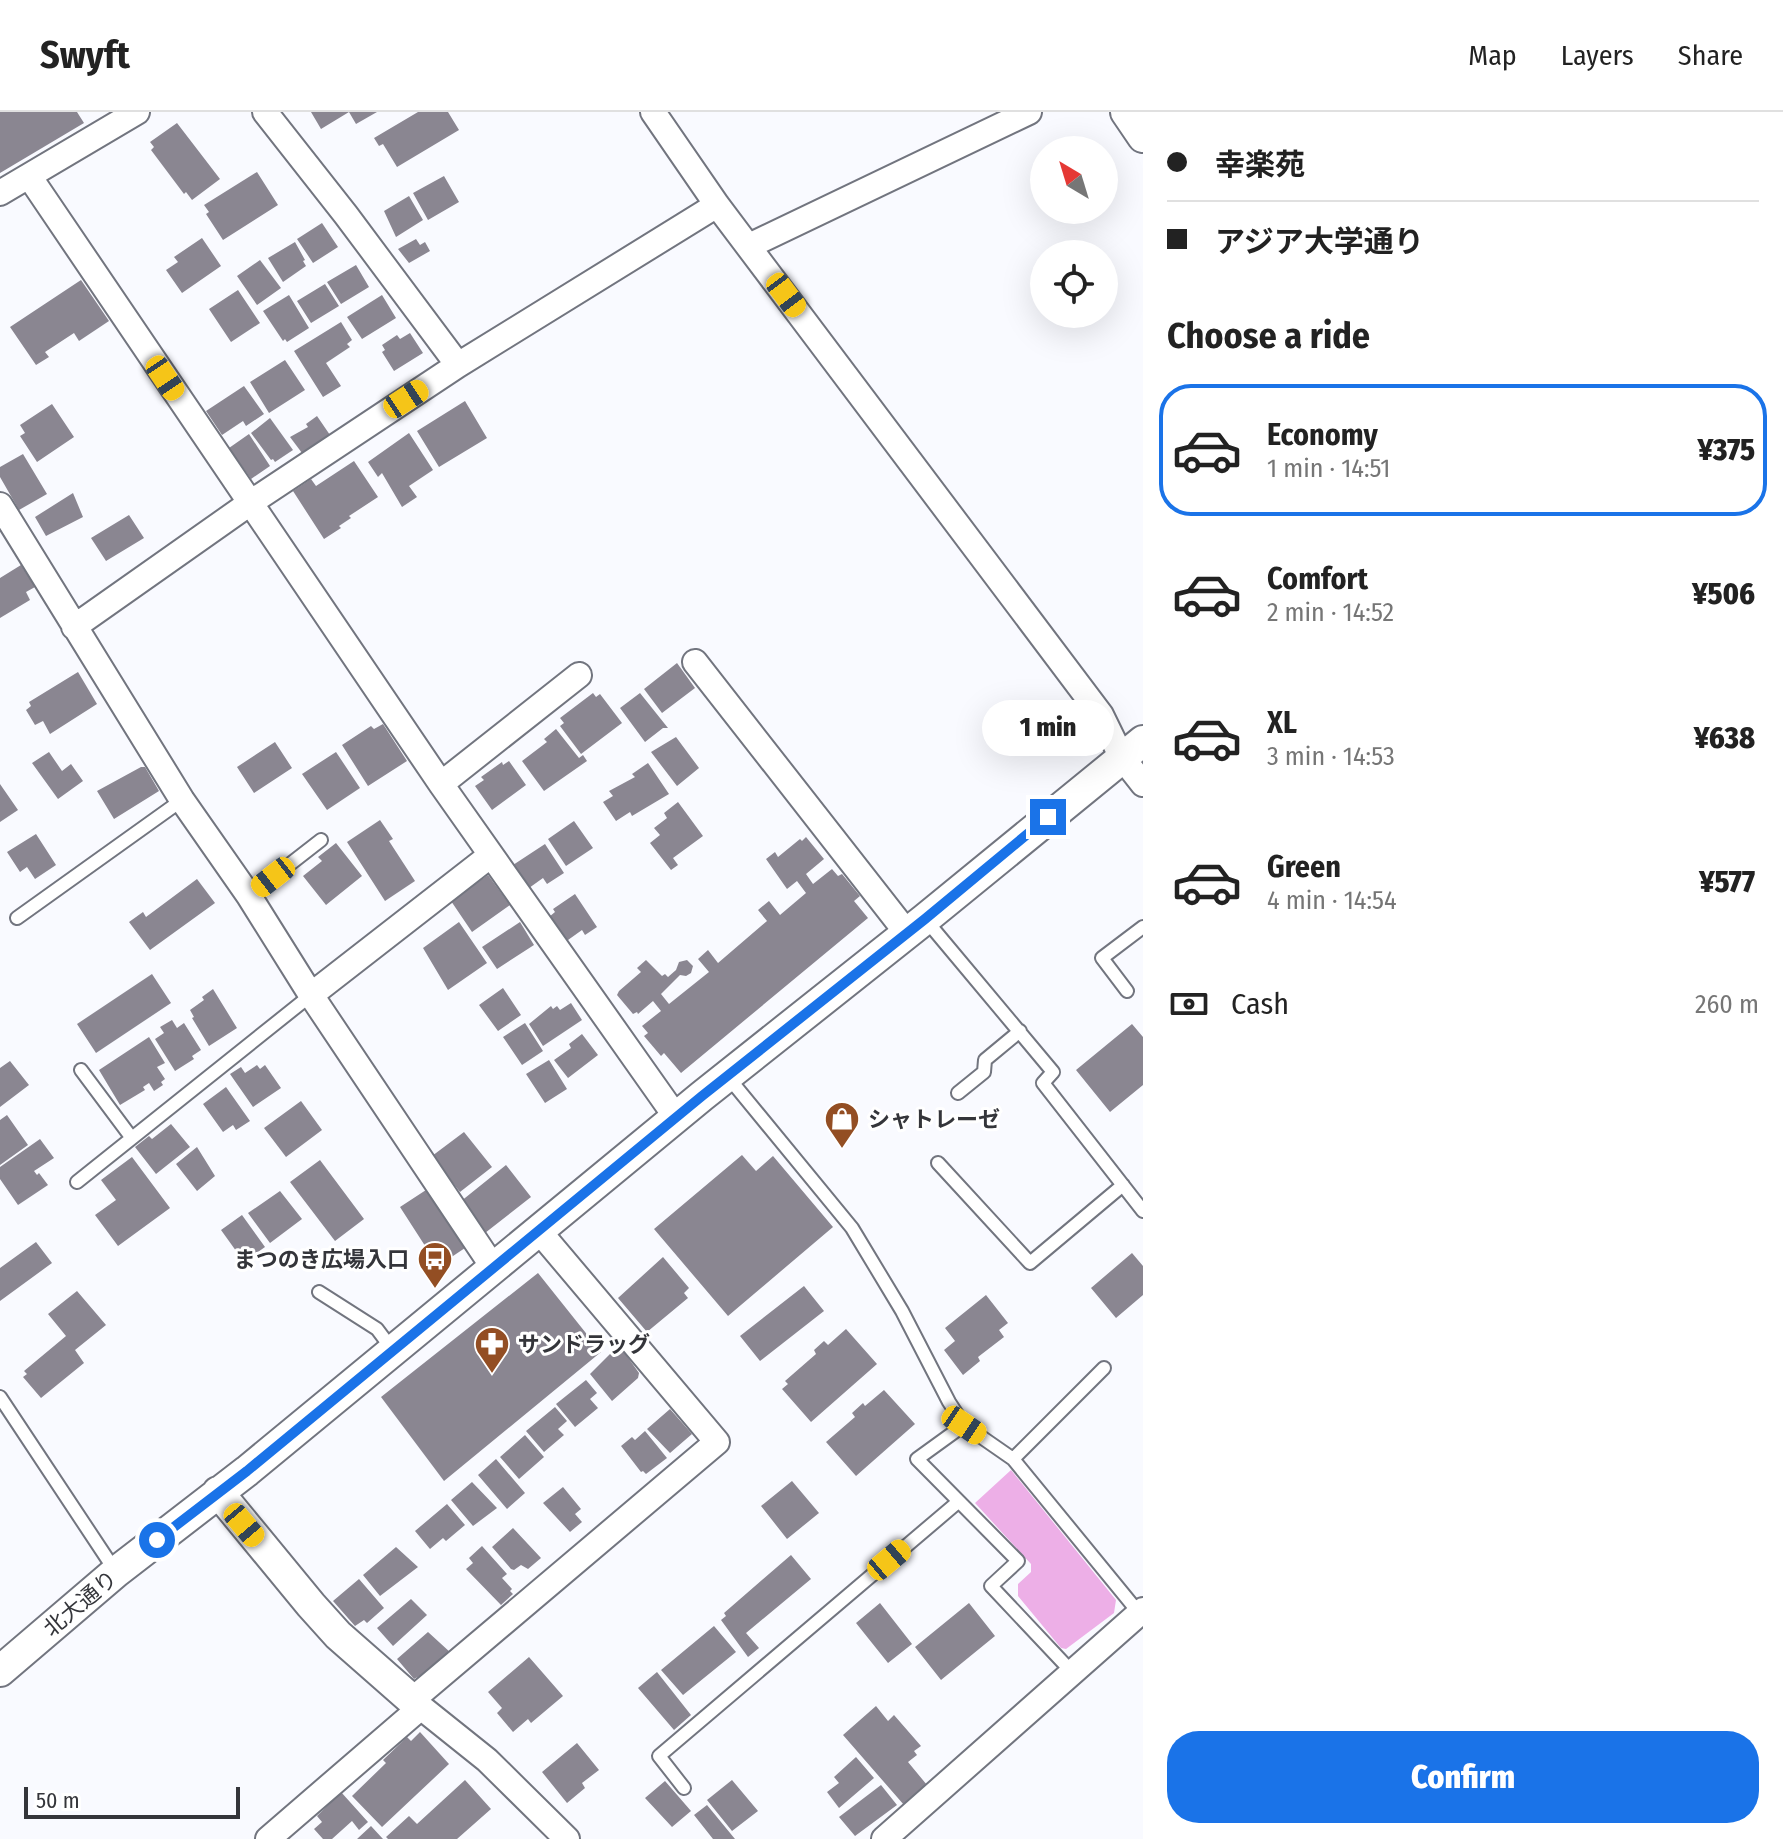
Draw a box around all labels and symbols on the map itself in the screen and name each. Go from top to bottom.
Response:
north arrow [1030,136,1118,224]
car [762,269,810,321]
car [142,351,188,405]
car [379,376,433,422]
callout: 1 min [982,701,1114,757]
route end [1030,799,1066,835]
car [247,853,299,901]
shop icon: シャトレーゼ [823,1100,861,1150]
place label: シャトレーゼ [868,1106,1000,1133]
bus stop icon: まつのき広場入口 [416,1240,454,1290]
place label: まつのき広場入口 [234,1246,409,1273]
pharmacy icon: サンドラッグ [473,1325,511,1375]
place label: サンドラッグ [518,1331,650,1358]
car [937,1402,991,1448]
car [219,1499,269,1551]
route start [139,1522,175,1558]
car [863,1535,915,1585]
street label: 北大通り [38,1565,123,1642]
scale bar [24,1783,240,1819]

